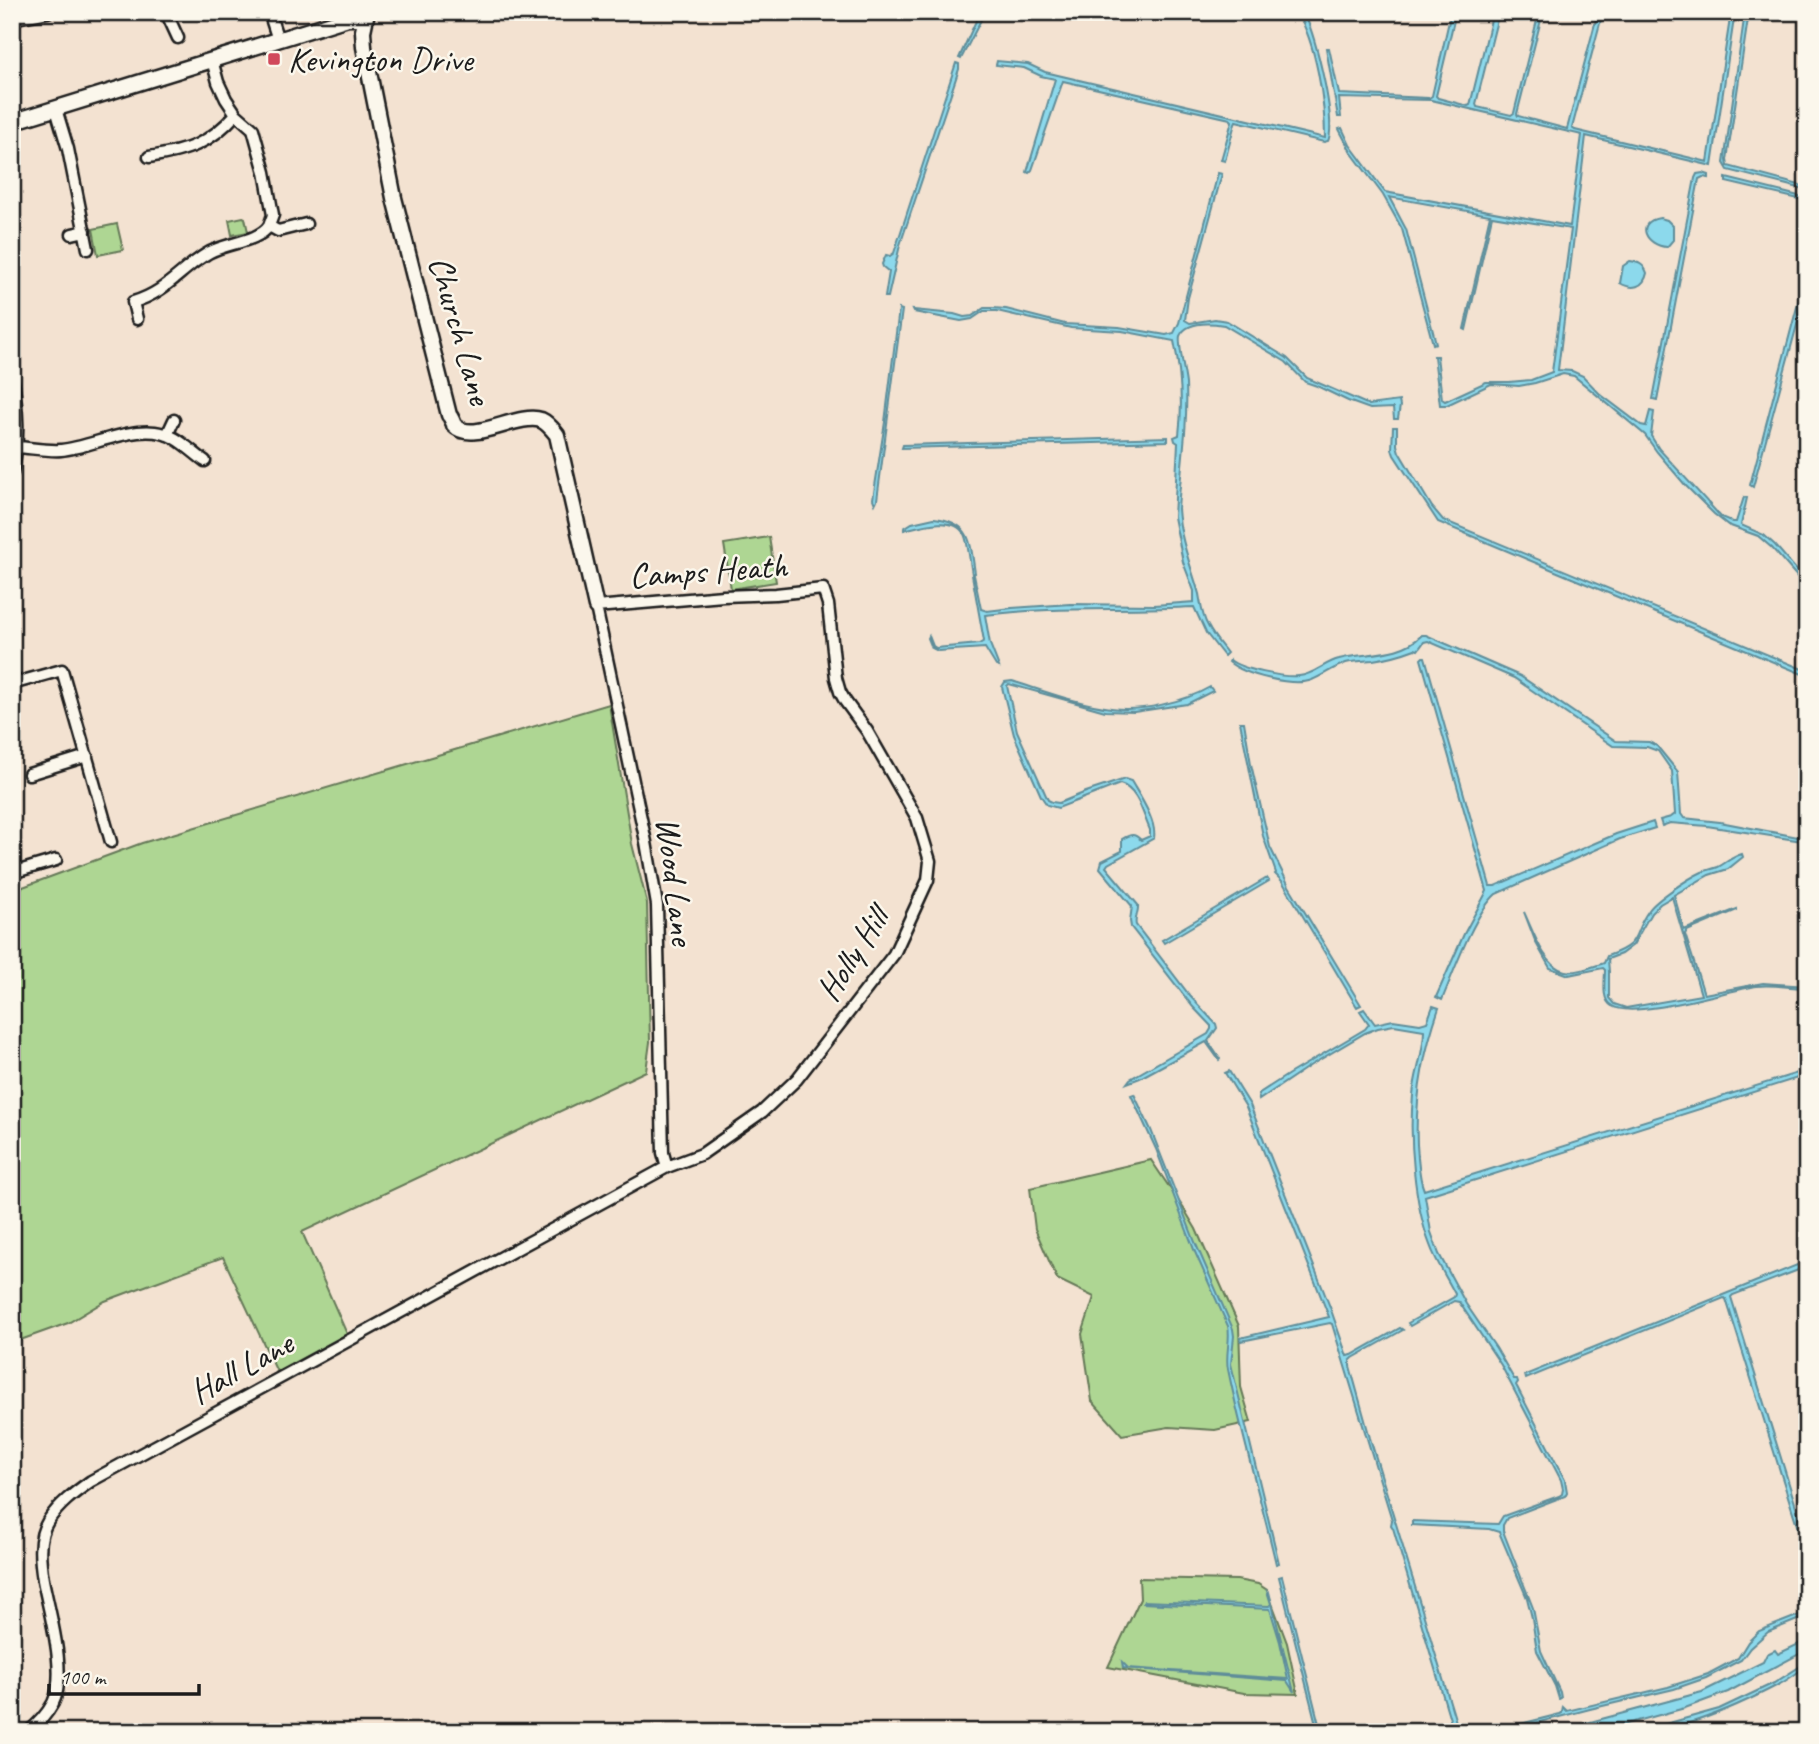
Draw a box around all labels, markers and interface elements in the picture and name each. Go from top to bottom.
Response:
place label: Kevington Drive [288,37,475,82]
marker: Kevington Drive [266,51,282,67]
street label: Church Lane [418,251,504,412]
street label: Camps Heath [628,542,791,598]
street label: Wood Lane [645,815,706,950]
street label: Holly Hill [806,894,902,1009]
street label: Hall Lane [182,1319,303,1414]
scale bar [49,1653,200,1697]
text: 100 m [60,1664,107,1690]

